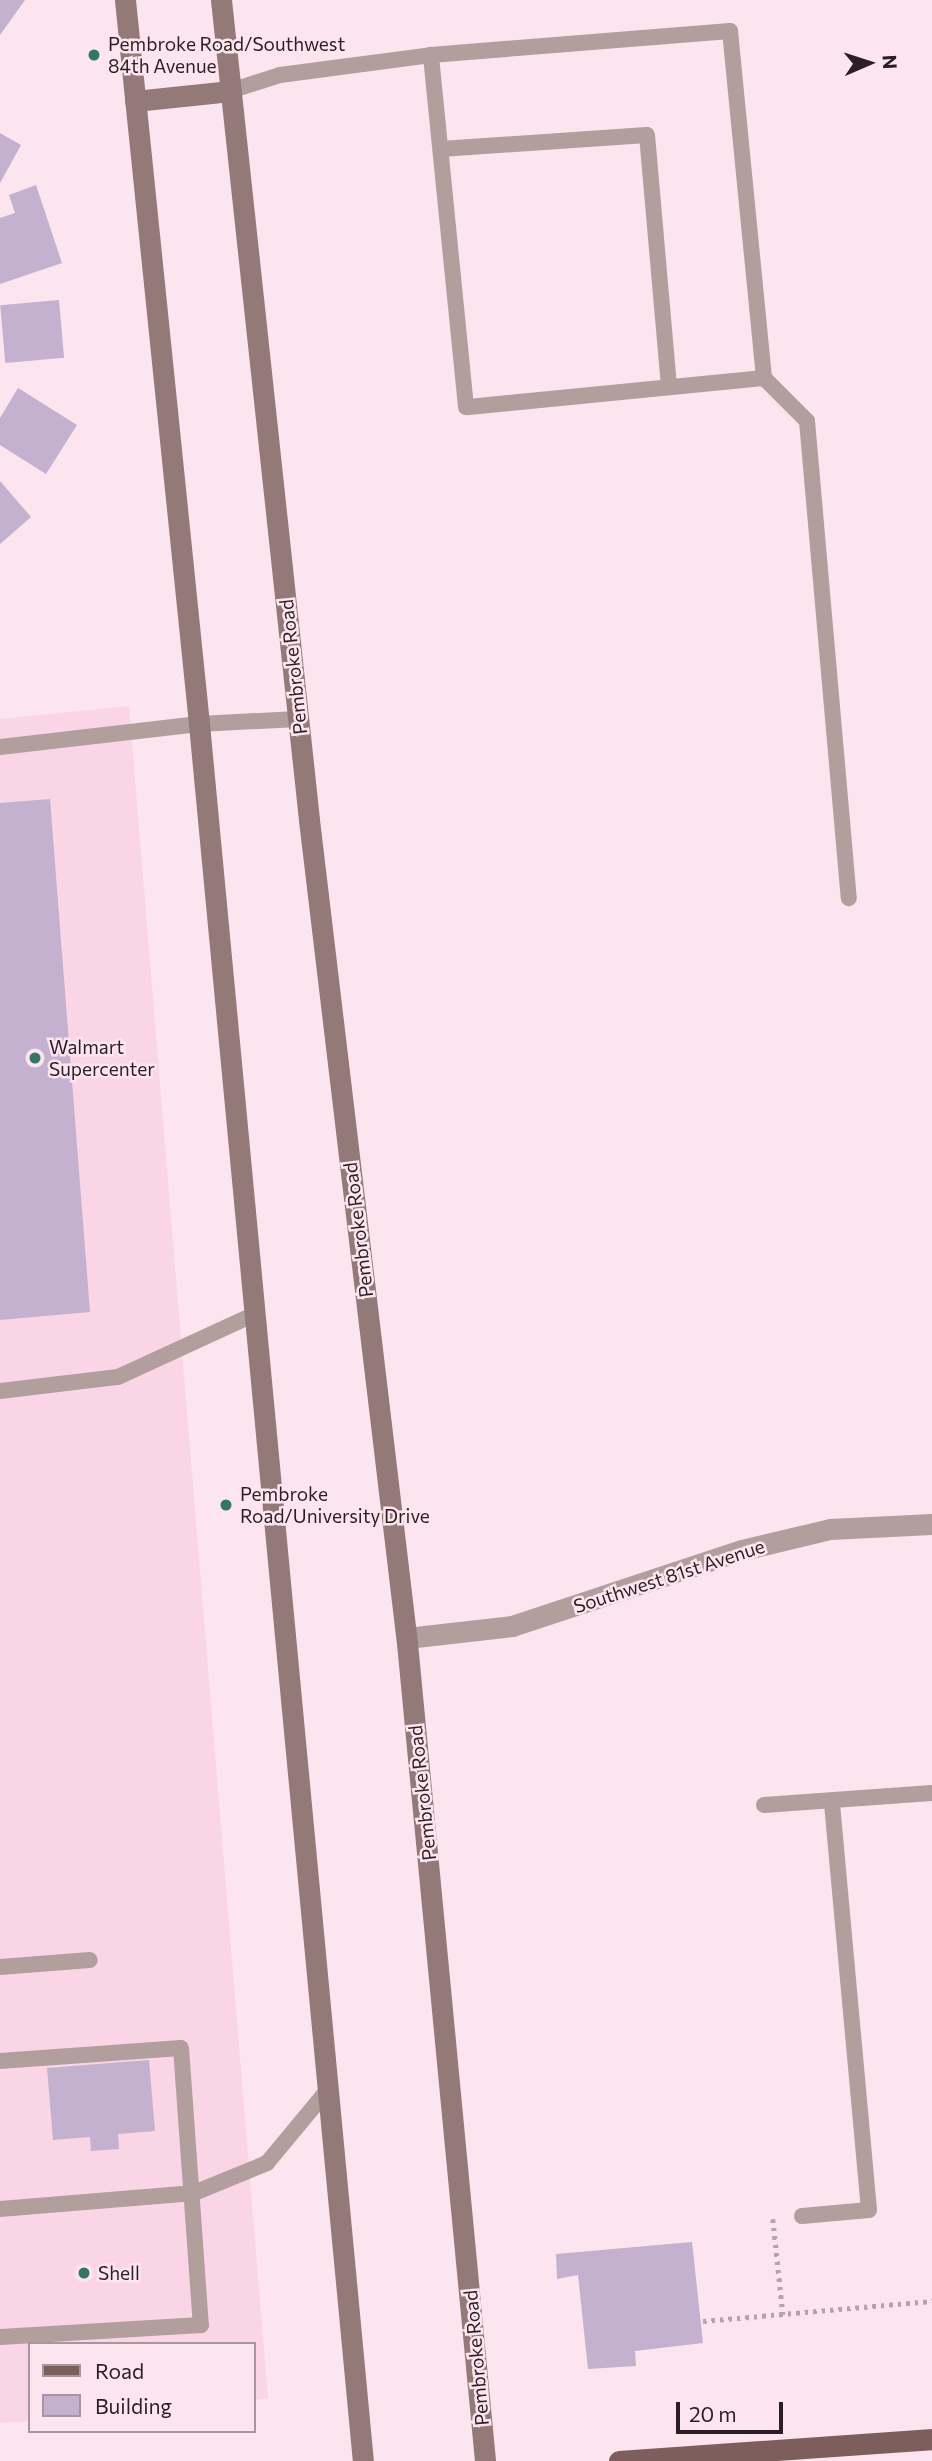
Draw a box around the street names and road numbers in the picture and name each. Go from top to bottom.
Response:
street label: Pembroke Road [275,598,311,736]
street label: Pembroke Road [338,1161,378,1299]
street label: Southwest 81st Avenue [571,1534,767,1618]
street label: Pembroke Road [404,1724,440,1862]
street label: Pembroke Road [459,2289,493,2427]

